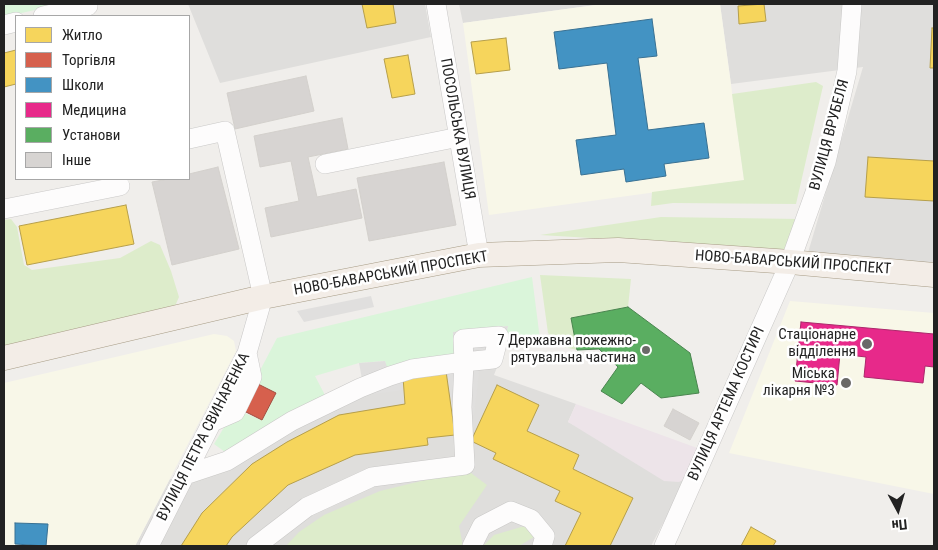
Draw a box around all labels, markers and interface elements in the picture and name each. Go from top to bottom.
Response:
legend [15,15,190,180]
text: Житло [62,26,102,44]
text: Торгівля [62,51,115,69]
street label: ПОСОЛЬСЬКА ВУЛИЦЯ [436,57,478,201]
text: Школи [62,76,104,94]
street label: ВУЛИЦЯ ВРУБЕЛЯ [807,78,853,192]
text: Медицина [62,101,126,119]
text: Установи [62,126,120,144]
text: Інше [62,151,91,169]
street label: НОВО-БАВАРСЬКИЙ ПРОСПЕКТ [694,247,892,279]
street label: НОВО-БАВАРСЬКИЙ ПРОСПЕКТ [293,248,489,300]
street label: ВУЛИЦЯ АРТЕМА КОСТИРІ [685,324,769,484]
place label: Стаціонарне відділення [778,326,856,361]
place label: 7 Державна пожежно- рятувальна частина [497,332,636,367]
marker: Стаціонарне відділення [860,337,874,351]
marker: 7 Державна пожежно- рятувальна частина [640,344,652,356]
street label: ВУЛИЦЯ ПЕТРА СВИНАРЕНКА [154,350,254,524]
place label: Міська лікарня №3 [763,365,835,400]
marker: Міська лікарня №3 [839,376,853,390]
north arrow [873,485,923,535]
text: Пн [891,516,908,534]

